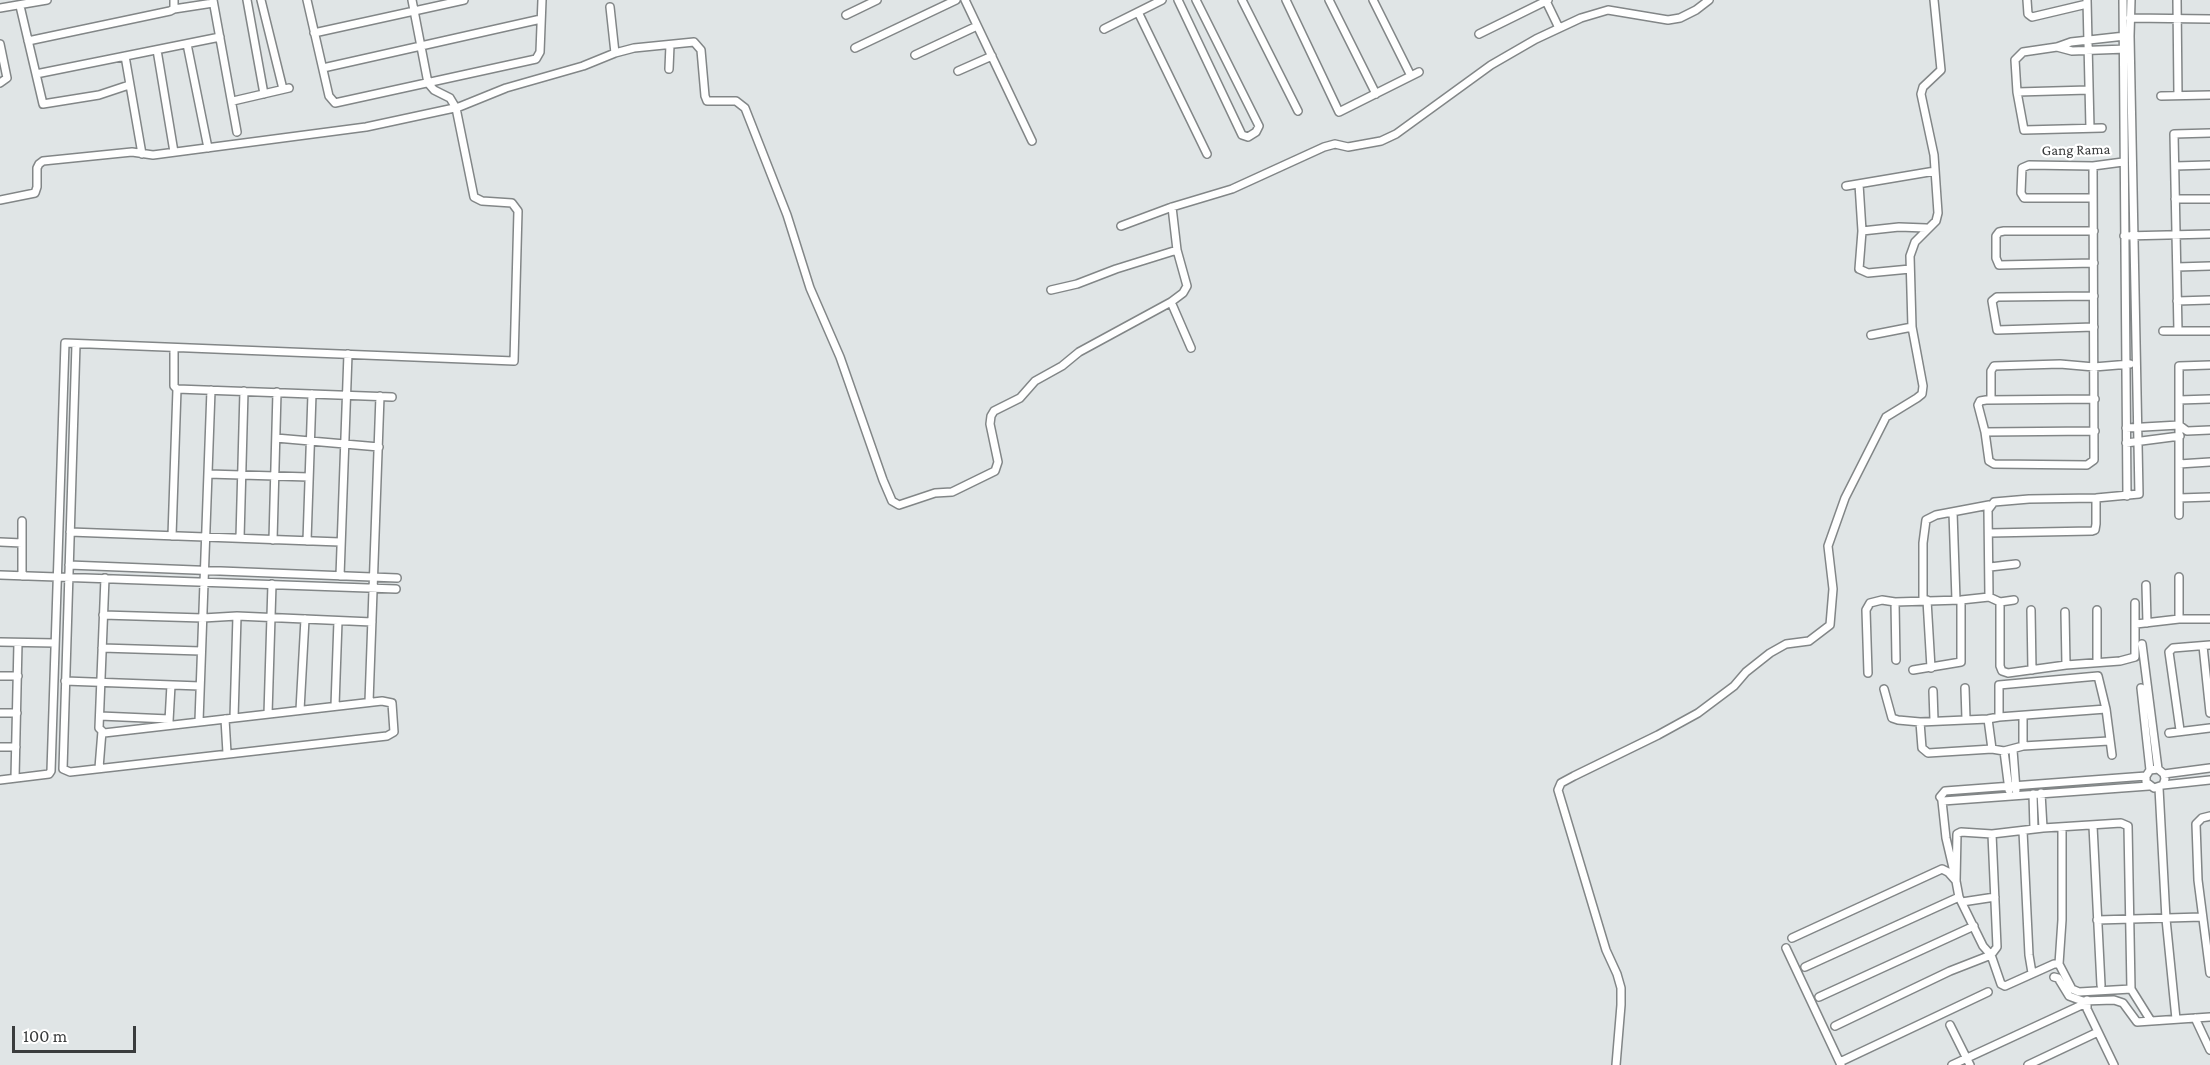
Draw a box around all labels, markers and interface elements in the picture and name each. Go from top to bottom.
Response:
street label: Gang Rama [2041,140,2111,160]
scale bar [15,1014,140,1052]
text: 100 m [23,1026,67,1046]

